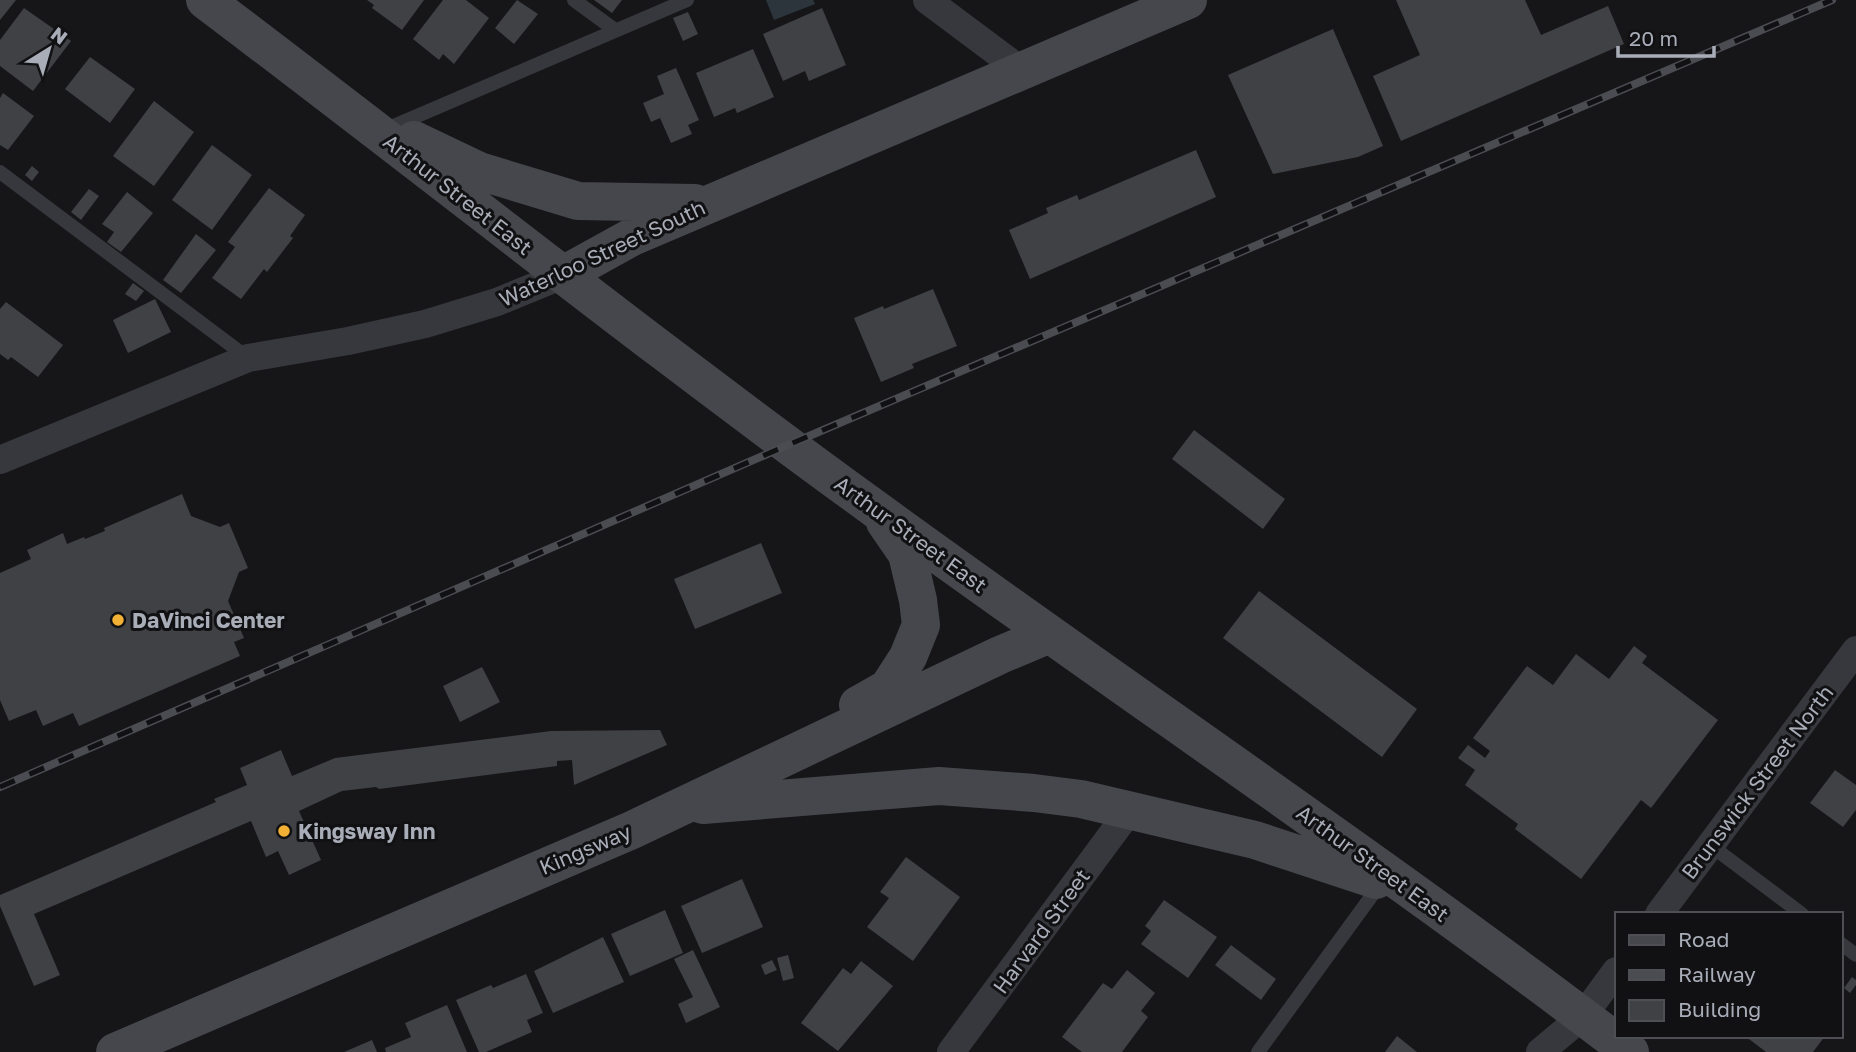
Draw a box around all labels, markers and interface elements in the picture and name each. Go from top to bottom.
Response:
north arrow [14,14,84,84]
scale bar [1618,14,1714,58]
text: N [47,21,72,49]
text: 20 m [1629,25,1678,51]
street label: Arthur Street East [378,128,538,260]
street label: Waterloo Street South [495,194,709,312]
street label: Arthur Street East [830,470,992,598]
place label: DaVinci Center [132,607,285,633]
marker: DaVinci Center [110,612,126,628]
street label: Brunswick Street North [1676,680,1838,884]
street label: Arthur Street East [1292,799,1454,927]
place label: Kingsway Inn [298,818,435,844]
street label: Kingsway [535,818,635,880]
marker: Kingsway Inn [276,823,292,839]
street label: Harvard Street [987,864,1095,998]
legend [1615,912,1842,1038]
text: Road [1678,926,1729,952]
text: Railway [1678,961,1756,987]
text: Building [1678,996,1761,1022]

